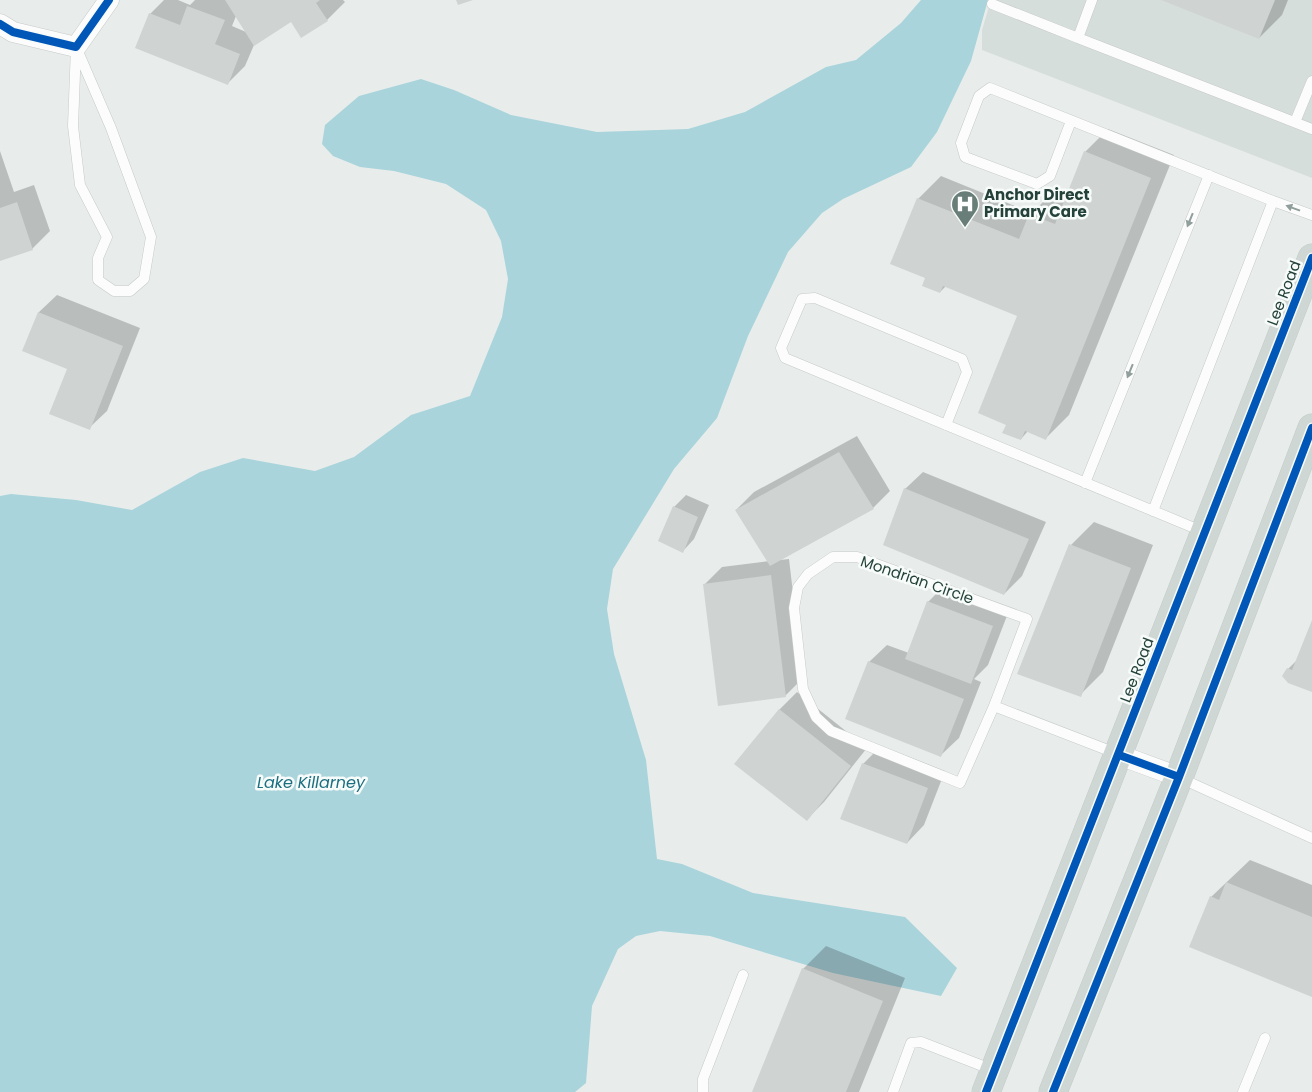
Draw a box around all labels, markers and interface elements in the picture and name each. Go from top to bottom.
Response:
place label: Anchor Direct Primary Care [984,184,1090,222]
hospital icon: Anchor Direct Primary Care [950,189,980,228]
one-way arrow [1285,204,1300,211]
one-way arrow [1186,213,1194,227]
street label: Lee Road [1262,257,1306,328]
one-way arrow [1125,364,1133,378]
street label: Mondrian Circle [858,550,976,609]
street label: Lee Road [1115,634,1159,705]
water label: Lake Killarney [257,771,366,794]

